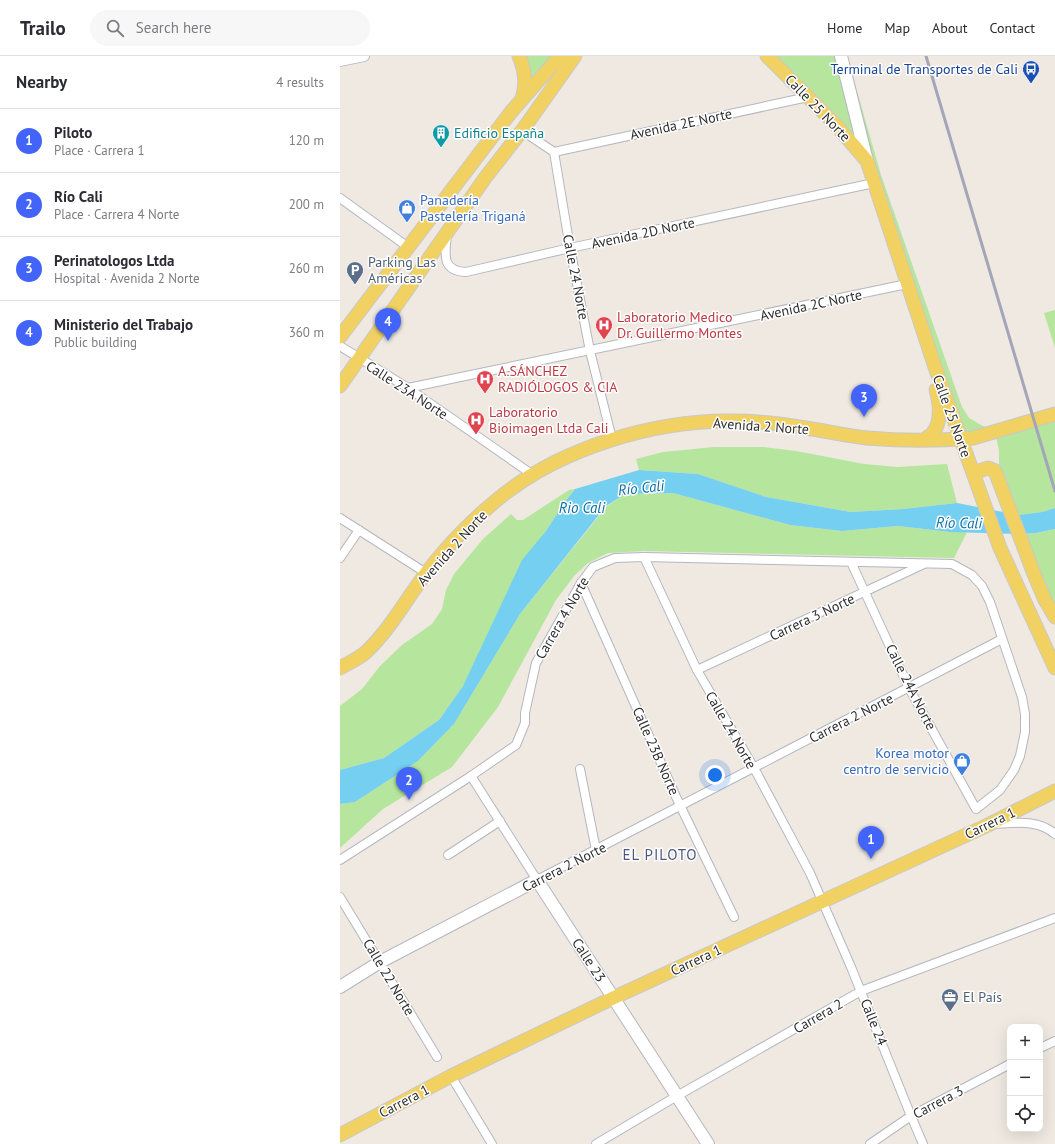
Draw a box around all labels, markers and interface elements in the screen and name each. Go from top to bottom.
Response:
search box [90,10,370,46]
text: Trailo [20,16,66,40]
icon: search [104,17,126,39]
text: Search here [136,18,211,37]
text: Home [827,19,862,37]
text: Map [884,19,910,37]
text: About [932,19,968,37]
text: Contact [990,19,1035,37]
bus stop icon: Terminal de Transportes de Cali [1021,59,1041,84]
place label: Terminal de Transportes de Cali [831,60,1018,78]
text: Nearby [16,71,67,93]
street label: Calle 25 Norte [781,71,855,145]
text: 4 results [276,74,324,91]
street label: Avenida 2E Norte [628,104,734,144]
text: Piloto [54,123,92,142]
building icon: Edificio España [431,123,451,148]
place label: Edificio España [454,124,544,142]
text: 1 [25,132,33,149]
text: 120 m [289,132,324,149]
text: Place · Carrera 1 [54,142,145,159]
text: Río Cali [54,187,103,206]
place label: Panadería Pastelería Triganá [420,191,526,225]
text: 2 [25,196,33,213]
text: 200 m [289,196,324,213]
shop icon: Panadería Pastelería Triganá [397,198,417,223]
text: Place · Carrera 4 Norte [54,206,179,223]
street label: Avenida 2D Norte [590,213,696,253]
street label: Calle 24 Norte [559,233,593,321]
text: Perinatologos Ltda [54,251,174,270]
place label: Parking Las Américas [368,253,436,287]
text: 3 [25,260,33,277]
text: 260 m [289,260,324,277]
parking icon: Parking Las Américas [345,260,365,285]
text: Hospital · Avenida 2 Norte [54,270,200,287]
street label: Avenida 2C Norte [758,285,864,325]
pin: 4 [375,308,401,341]
place label: Laboratorio Medico Dr. Guillermo Montes [617,308,742,342]
text: Ministerio del Trabajo [54,315,193,334]
hospital icon: Laboratorio Medico Dr. Guillermo Montes [594,315,614,340]
text: 4 [25,324,33,341]
text: 360 m [289,324,324,341]
text: Public building [54,334,137,351]
street label: Calle 23A Norte [363,357,451,423]
place label: A.SÁNCHEZ RADIÓLOGOS & CIA [498,362,618,396]
hospital icon: A.SÁNCHEZ RADIÓLOGOS & CIA [475,369,495,394]
street label: Calle 25 Norte [929,372,975,460]
pin: 3 [851,384,877,417]
place label: Laboratorio Bioimagen Ltda Cali [489,403,609,437]
hospital icon: Laboratorio Bioimagen Ltda Cali [466,410,486,435]
street label: Avenida 2 Norte [712,414,810,438]
water label: Río Cali [617,476,666,499]
water label: Rio Cali [559,498,606,517]
street label: Avenida 2 Norte [413,506,491,590]
water label: Río Cali [936,513,983,532]
street label: Carrera 4 Norte [531,574,593,662]
street label: Carrera 3 Norte [767,589,857,645]
street label: Calle 24A Norte [882,641,940,733]
street label: Calle 24 Norte [702,688,760,772]
street label: Carrera 2 Norte [806,689,896,747]
street label: Calle 23B Norte [629,704,683,798]
place label: Korea motor centro de servicio [843,744,949,778]
shop icon: Korea motor centro de servicio [952,751,972,776]
your location [705,765,725,785]
pin: 2 [396,767,422,800]
street label: Carrera 1 [962,803,1018,843]
pin: 1 [858,826,884,859]
street label: Carrera 2 Norte [519,838,609,896]
district label: EL PILOTO [622,845,698,864]
street label: Calle 22 Norte [359,935,419,1019]
street label: Calle 23 [568,935,610,985]
street label: Carrera 1 [668,940,724,980]
office icon: El País [940,987,960,1012]
place label: El País [963,988,1002,1006]
street label: Carrera 2 [790,995,846,1037]
street label: Calle 24 [856,996,892,1048]
map controls [1007,1024,1043,1132]
button: + [1007,1024,1043,1060]
button: − [1007,1060,1043,1096]
street label: Carrera 1 [376,1080,432,1122]
street label: Carrera 3 [910,1081,966,1123]
button: locate [1007,1096,1043,1132]

